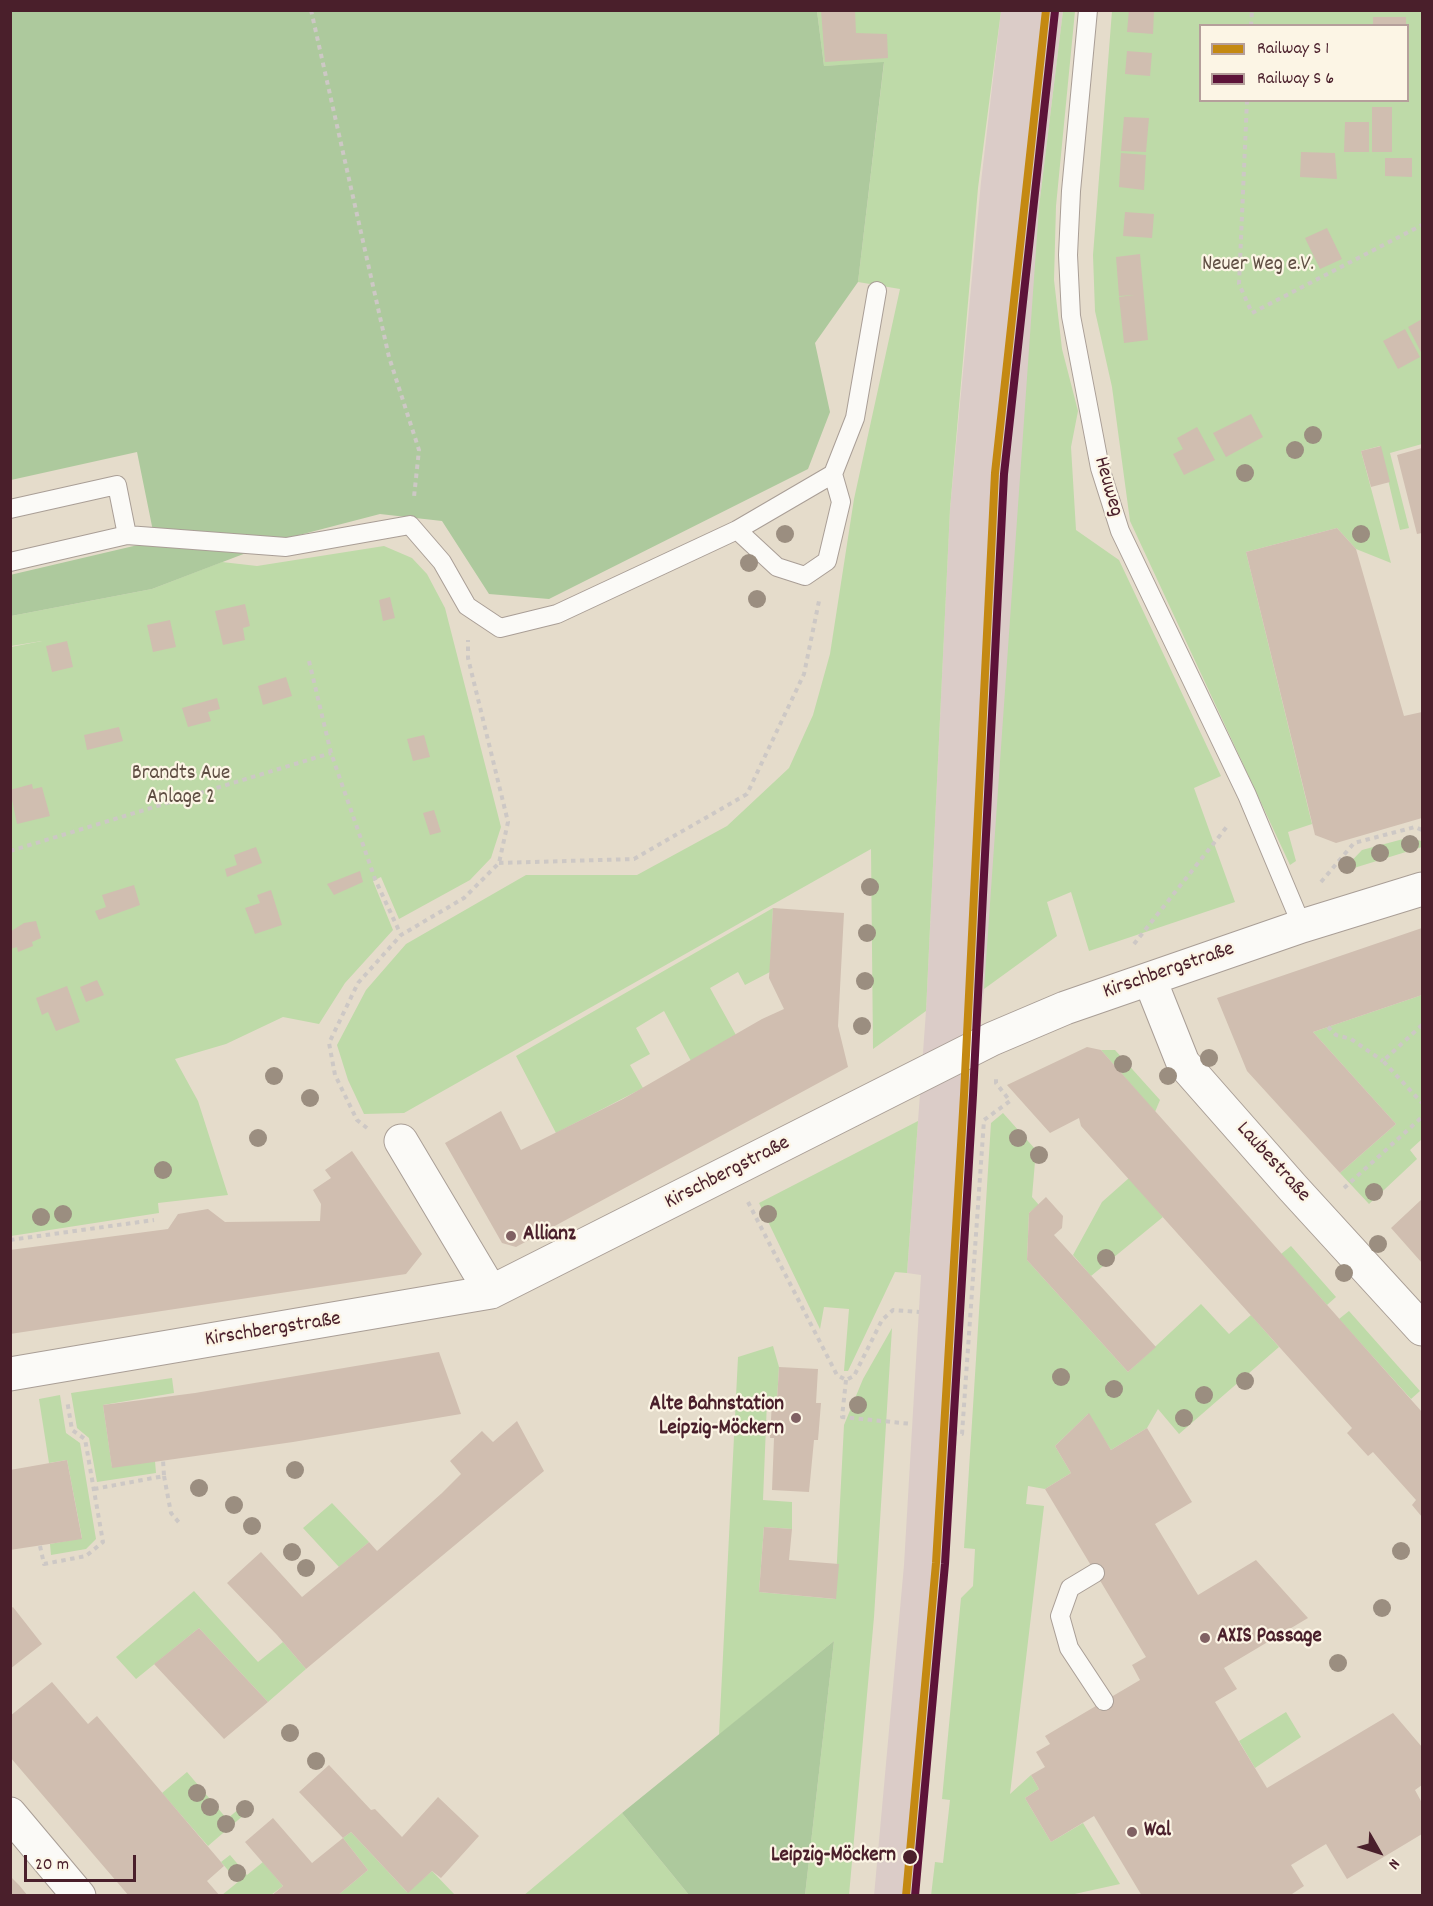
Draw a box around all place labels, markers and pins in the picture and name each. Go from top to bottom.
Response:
place label: Allianz [523,1223,576,1249]
marker: Allianz [504,1229,518,1243]
place label: Alte Bahnstation Leipzig-Möckern [650,1393,784,1443]
marker: Alte Bahnstation Leipzig-Möckern [789,1411,803,1425]
place label: AXIS Passage [1217,1625,1322,1651]
marker: AXIS Passage [1198,1631,1212,1645]
place label: Wal [1144,1819,1171,1845]
marker: Wal [1125,1825,1139,1839]
place label: Leipzig-Möckern [771,1844,896,1870]
marker: Leipzig-Möckern [901,1848,919,1866]

